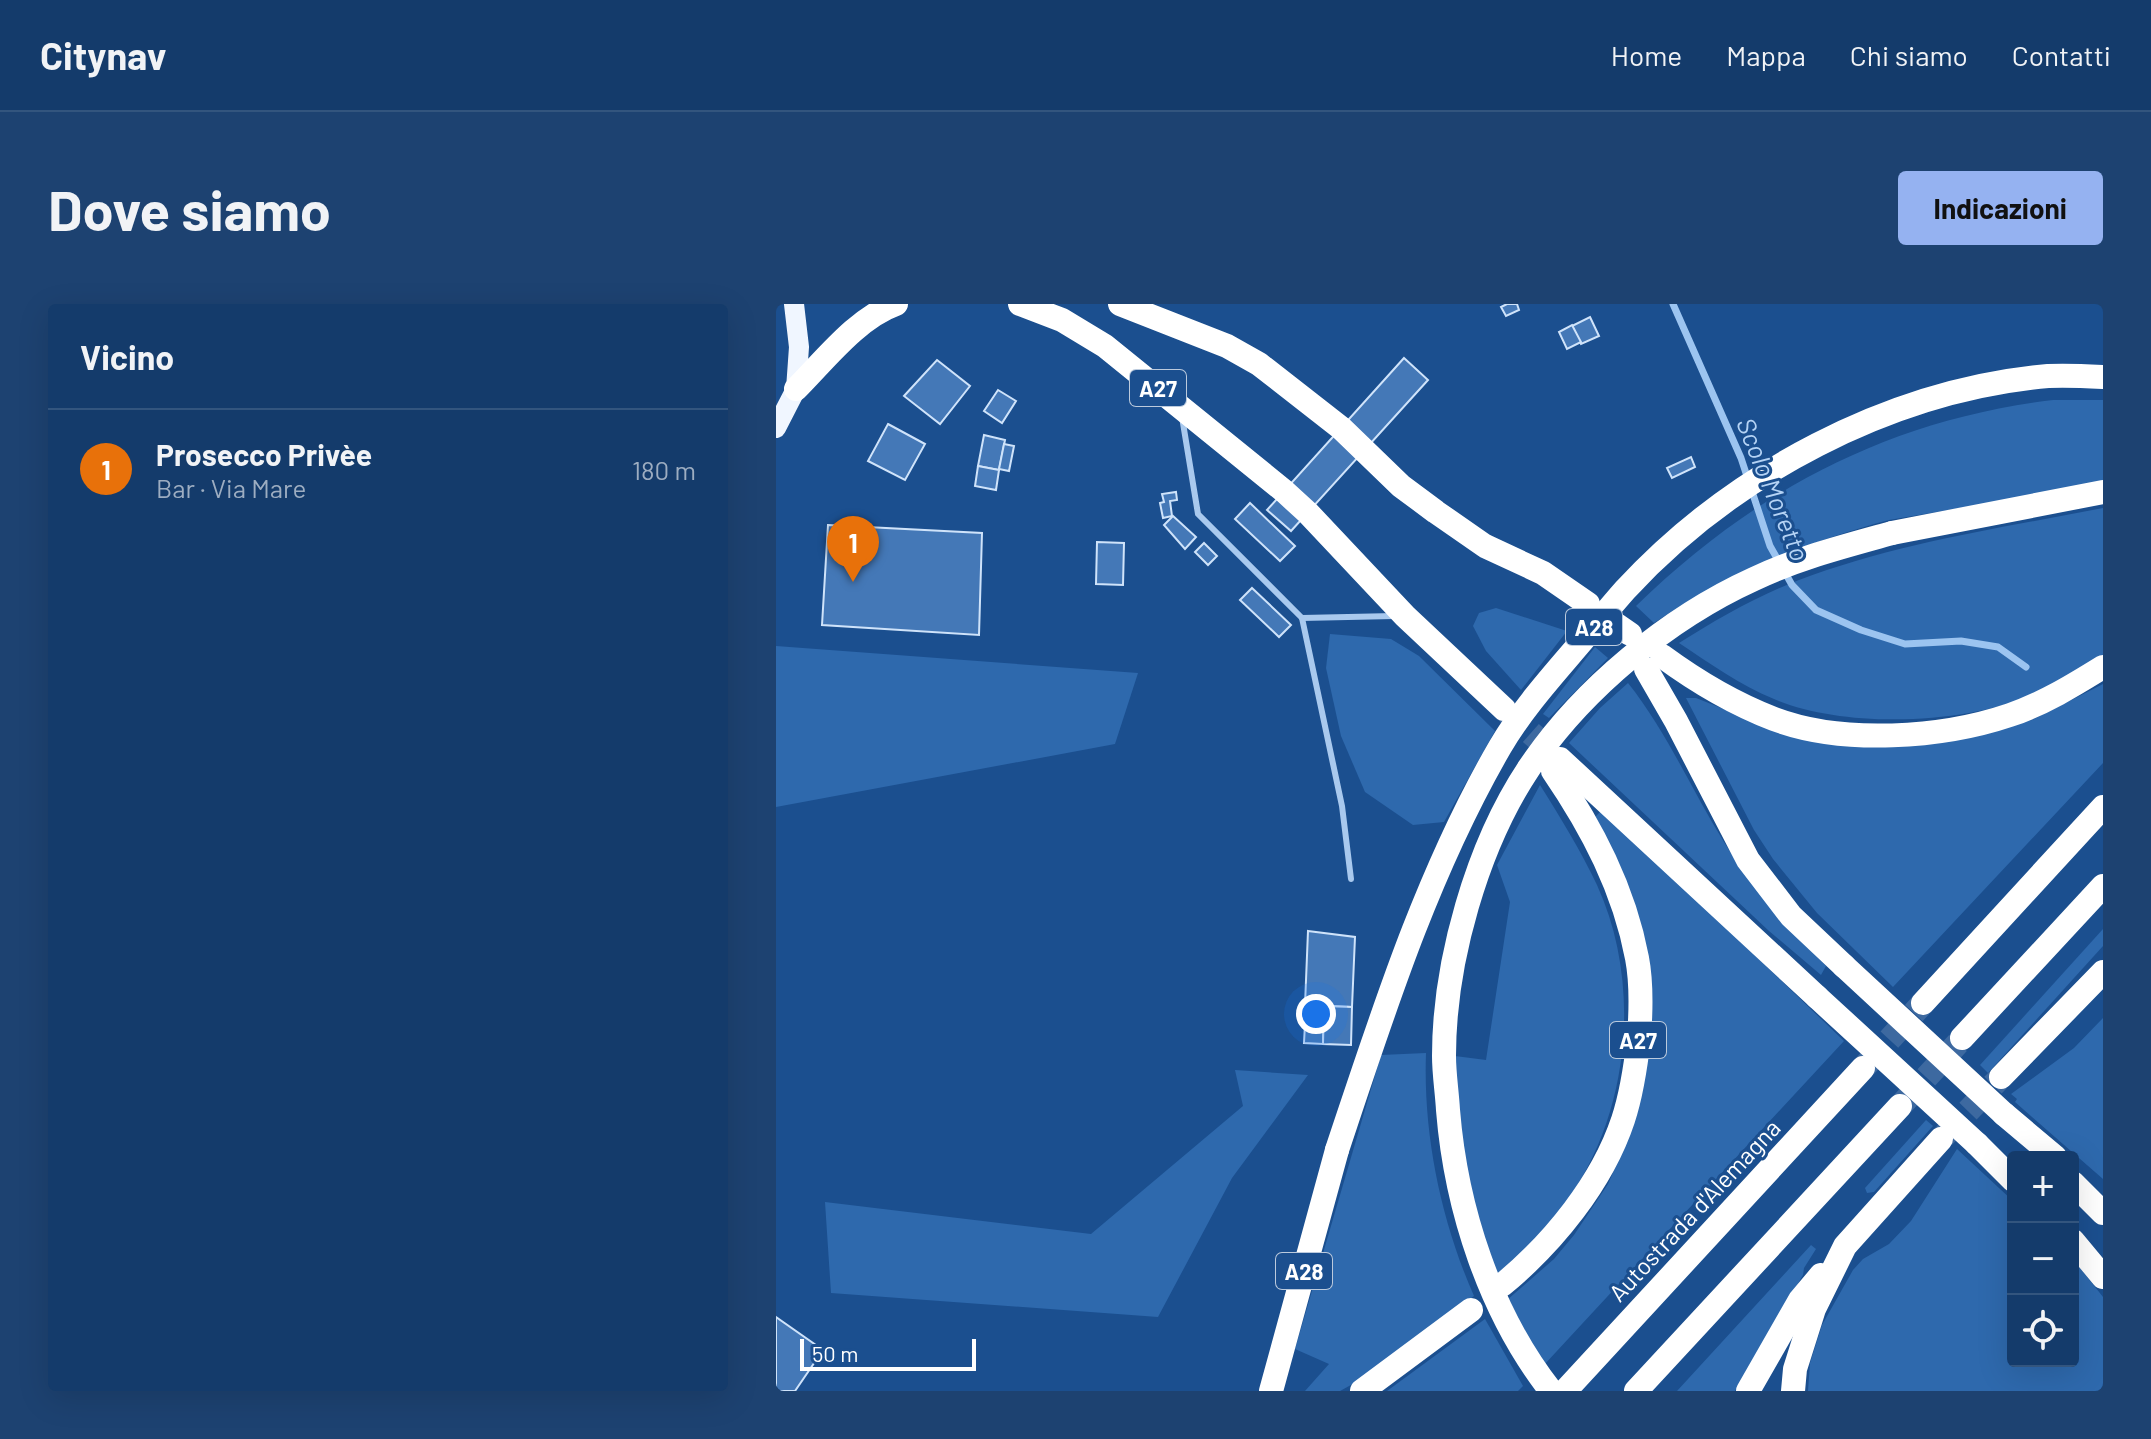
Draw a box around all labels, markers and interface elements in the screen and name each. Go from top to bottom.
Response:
text: Citynav [40,32,166,78]
text: Home [1611,38,1682,72]
text: Mappa [1726,38,1806,72]
text: Chi siamo [1850,38,1968,72]
text: Contatti [2012,38,2111,72]
button: Indicazioni [1898,171,2103,245]
text: Dove siamo [48,175,331,242]
text: Vicino [80,336,174,377]
road number: A27 [1130,370,1186,406]
water label: Scolo Moretto [1731,413,1817,565]
text: Prosecco Privèe [156,436,372,472]
text: 1 [101,454,111,485]
text: 180 m [632,454,696,485]
text: Bar · Via Mare [156,472,306,503]
pin: 1 [827,516,879,582]
road number: A28 [1566,609,1622,645]
your location [1296,994,1336,1034]
road number: A27 [1610,1022,1666,1058]
street label: Autostrada d'Alemagna [1602,1113,1786,1307]
map controls [2007,1151,2079,1367]
button: + [2007,1151,2079,1223]
button: − [2007,1223,2079,1295]
road number: A28 [1276,1253,1332,1289]
button: locate [2007,1295,2079,1367]
scale bar [800,1335,976,1371]
text: 50 m [812,1340,858,1366]

